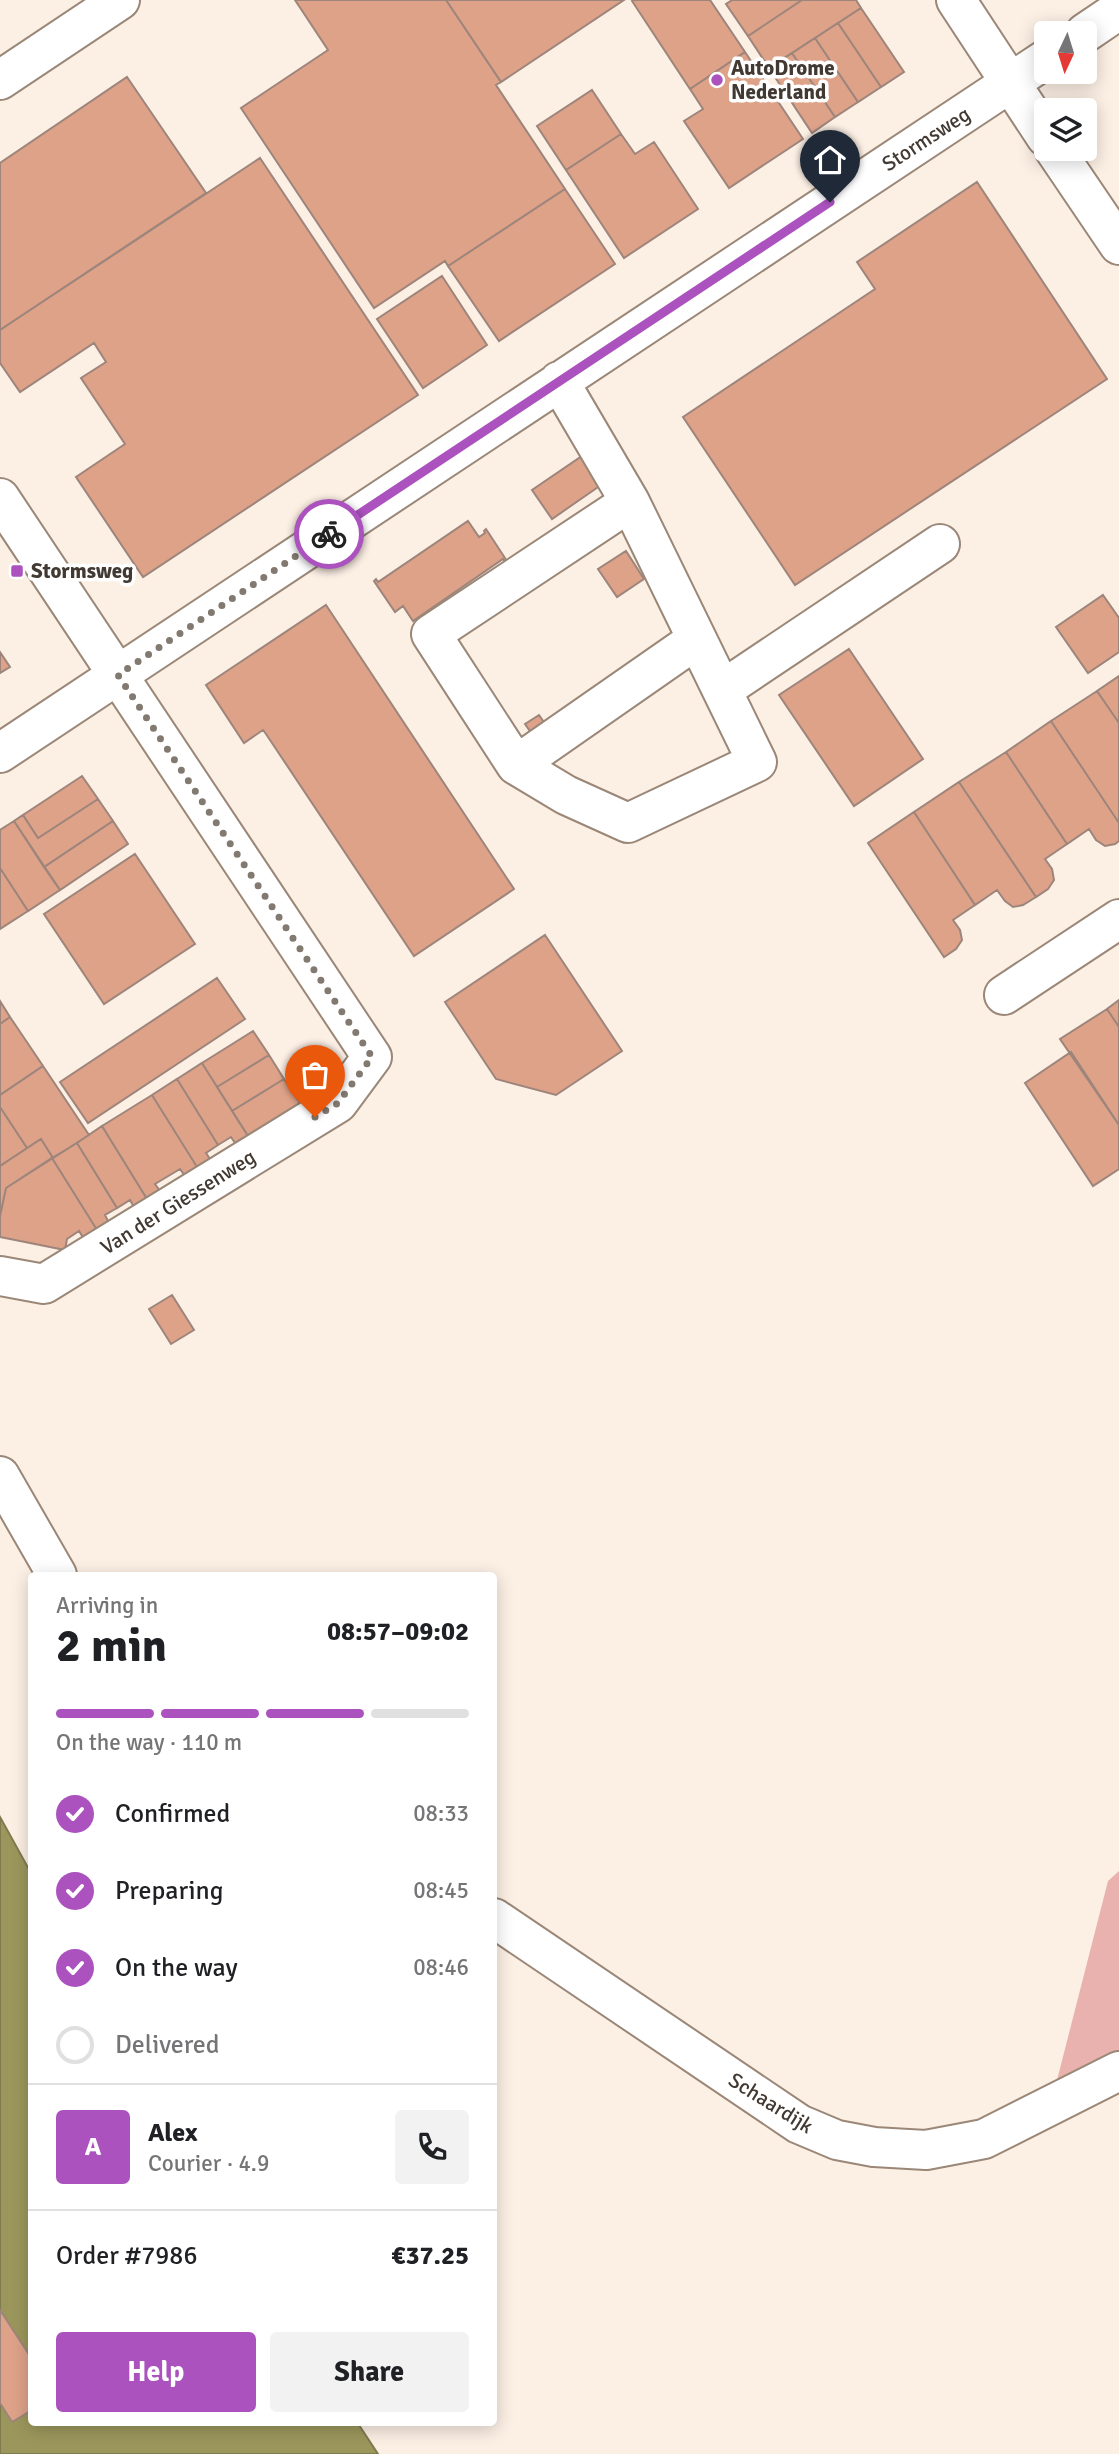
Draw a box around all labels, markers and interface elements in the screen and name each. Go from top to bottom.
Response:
north arrow [1034,21,1097,84]
map controls [1034,21,1097,161]
place label: AutoDrome Nederland [731,55,835,105]
marker: AutoDrome Nederland [709,72,725,88]
button: layers [1034,98,1097,161]
street label: Stormsweg [877,101,975,177]
pin [800,130,860,202]
icon: home [811,141,849,179]
courier [294,499,364,569]
icon: bike [310,515,348,553]
place label: Stormsweg [31,558,133,584]
marker: Stormsweg [9,563,25,579]
pin [285,1045,345,1117]
icon: bag [296,1056,334,1094]
street label: Van der Giessenweg [96,1144,260,1260]
text: Arriving in [56,1591,158,1620]
text: 08:57–09:02 [327,1616,469,1648]
text: 2 min [56,1618,167,1674]
text: On the way · 110 m [56,1728,242,1757]
icon: check [56,1795,94,1833]
text: Confirmed [115,1798,230,1830]
text: 08:33 [413,1799,469,1828]
icon: check [56,1872,94,1910]
text: Preparing [115,1875,223,1907]
text: 08:45 [413,1876,469,1905]
icon: check [56,1949,94,1987]
text: On the way [115,1952,238,1984]
text: 08:46 [413,1953,469,1982]
text: Delivered [115,2029,220,2061]
street label: Schaardijk [724,2067,819,2139]
button: phone [395,2110,469,2184]
text: Alex [148,2117,198,2149]
text: A [85,2131,101,2163]
text: Courier · 4.9 [148,2149,269,2178]
text: Order #7986 [56,2240,197,2272]
text: €37.25 [391,2240,469,2272]
button: Help [56,2332,256,2412]
button: Share [270,2332,469,2412]

